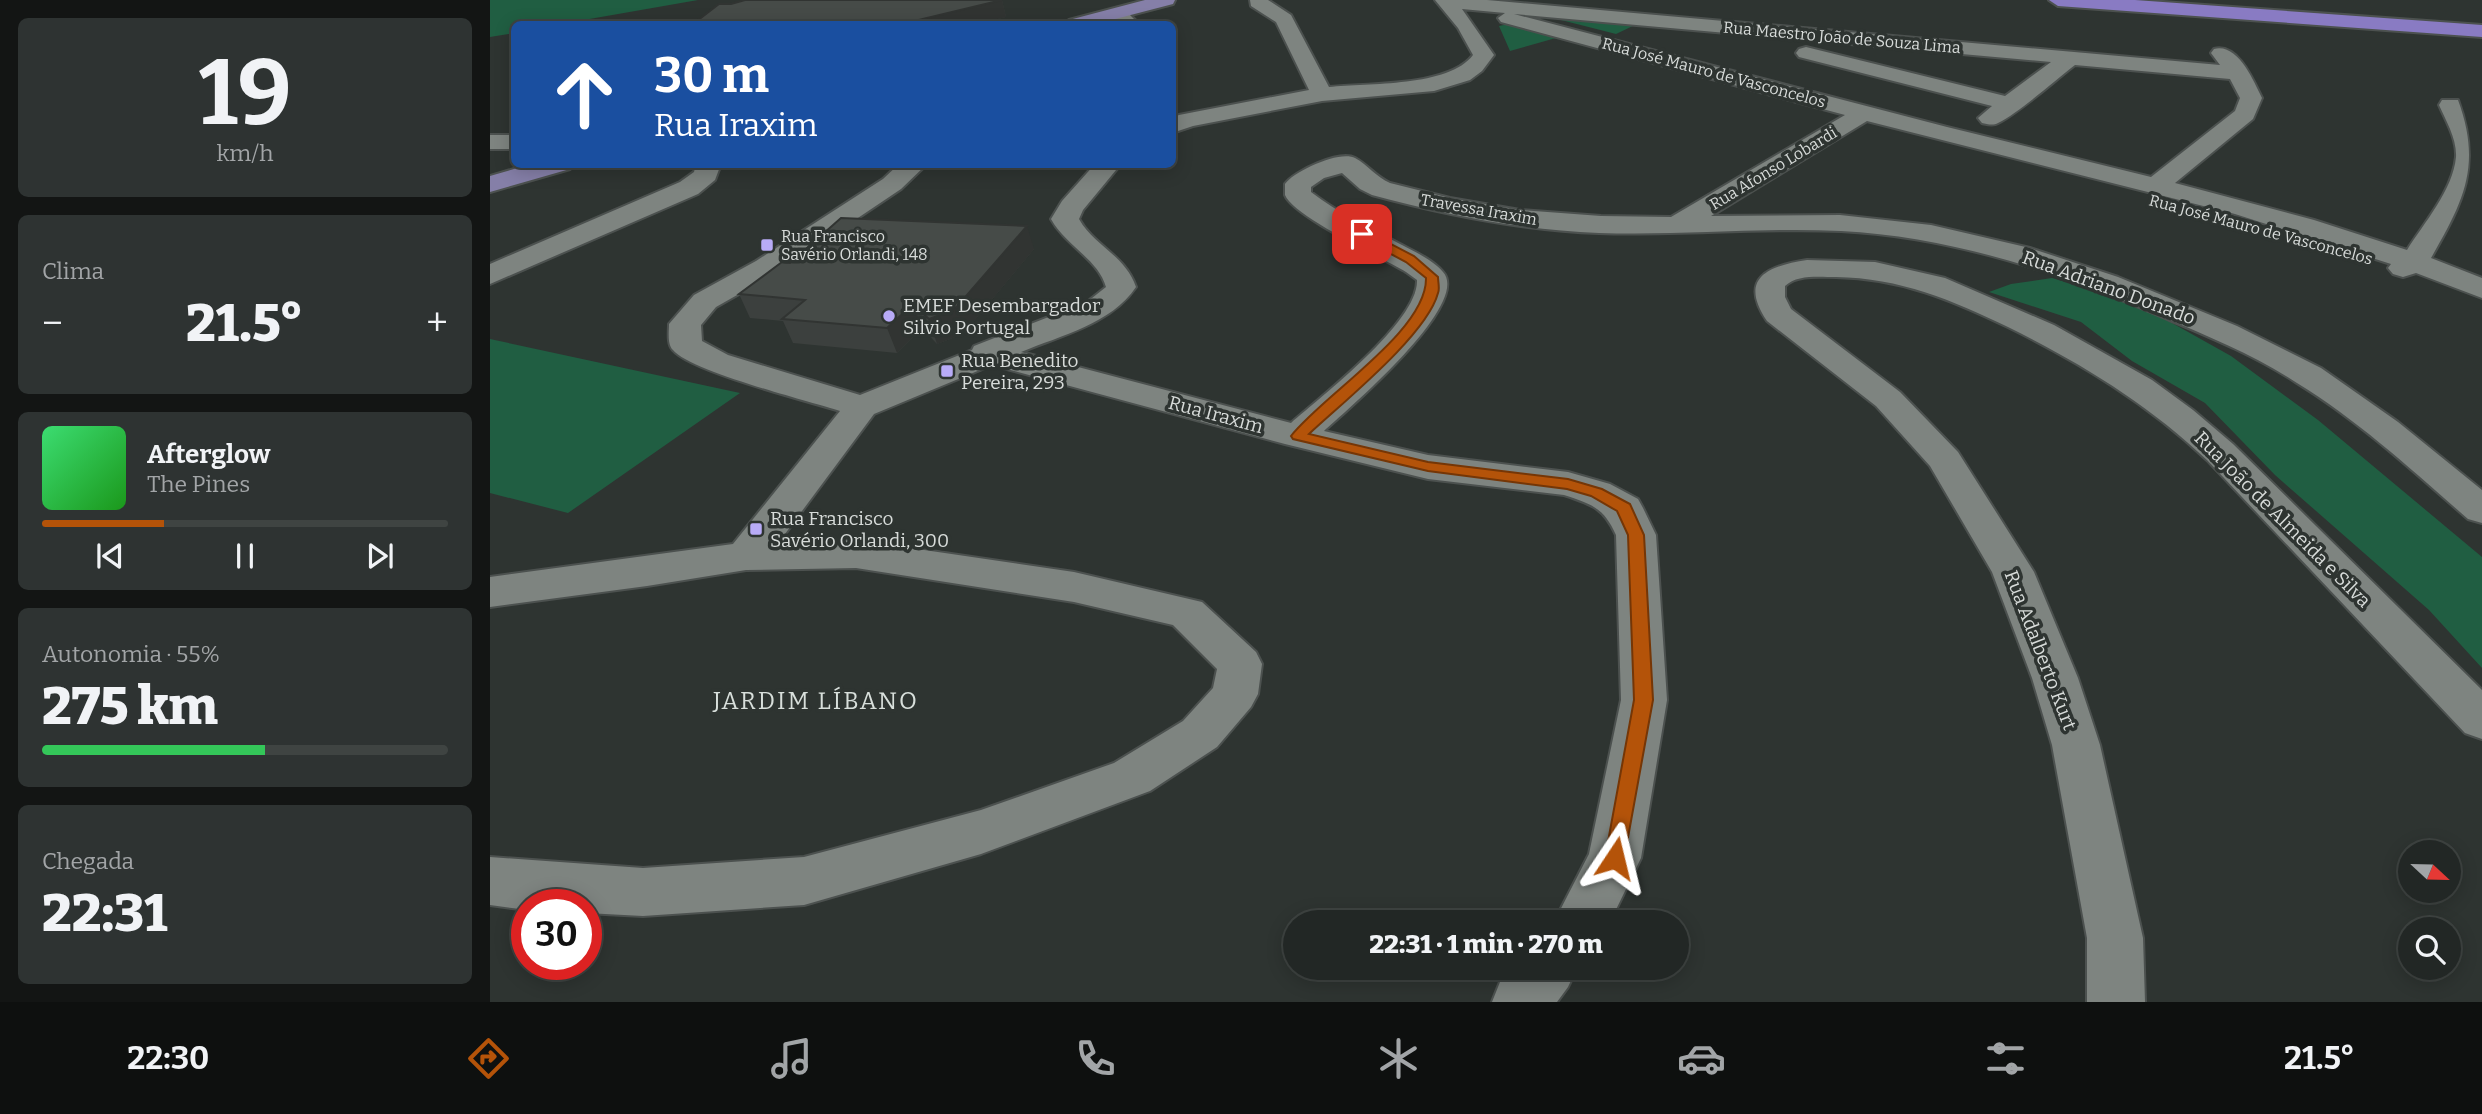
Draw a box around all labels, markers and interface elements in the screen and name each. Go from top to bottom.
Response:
street label: Rua Maestro João de Souza Lima [1722,18,1962,57]
street label: Rua José Mauro de Vasconcelos [1600,33,1828,112]
text: 19 [198,39,292,148]
text: 30 m [654,46,769,105]
icon: ahead [539,49,630,140]
text: Rua Iraxim [654,106,817,144]
street label: Rua Afonso Lobardi [1706,123,1840,214]
text: km/h [217,139,273,167]
street label: Travessa Iraxim [1419,190,1538,229]
street label: Rua José Mauro de Vasconcelos [2147,190,2375,269]
pin [1332,204,1392,264]
icon: arrive [1343,215,1381,253]
place label: Rua Francisco Savério Orlandi, 148 [781,227,928,264]
marker: Rua Francisco Savério Orlandi, 148 [759,237,775,253]
street label: Rua Adriano Donado [2019,245,2198,329]
text: Clima [42,257,104,285]
text: 21.5° [186,292,303,355]
place label: EMEF Desembargador Silvio Portugal [903,294,1101,339]
text: − [42,300,63,346]
text: + [426,300,448,346]
marker: EMEF Desembargador Silvio Portugal [881,308,897,324]
place label: Rua Benedito Pereira, 293 [961,349,1079,394]
marker: Rua Benedito Pereira, 293 [939,363,955,379]
street label: Rua Iraxim [1166,391,1266,438]
street label: Rua João de Almeida e Silva [2190,427,2376,613]
text: Afterglow [147,439,270,470]
text: The Pines [147,470,250,498]
place label: Rua Francisco Savério Orlandi, 300 [770,507,949,552]
marker: Rua Francisco Savério Orlandi, 300 [748,521,764,537]
icon: previous [91,537,129,575]
icon: pause [226,537,264,575]
icon: next [361,537,399,575]
street label: Rua Adalberto Kurt [1999,567,2082,733]
text: Autonomia · 55% [42,640,220,668]
text: 275 km [42,675,218,738]
district label: JARDIM LÍBANO [712,686,919,715]
position arrow [1578,821,1652,895]
north arrow [2398,840,2460,903]
map controls [2398,840,2461,980]
text: Chegada [42,847,134,875]
text: 22:31 [42,882,167,945]
speed limit sign: 30 [511,889,602,980]
button: search [2398,917,2461,980]
text: 22:31 · 1 min · 270 m [1369,929,1603,960]
icon: directions [464,1034,513,1083]
icon: music [767,1034,816,1083]
icon: phone [1071,1034,1120,1083]
icon: climate [1374,1034,1423,1083]
icon: car [1677,1034,1726,1083]
icon: filters [1981,1034,2030,1083]
text: 22:30 [127,1039,209,1077]
text: 21.5° [2284,1039,2355,1077]

